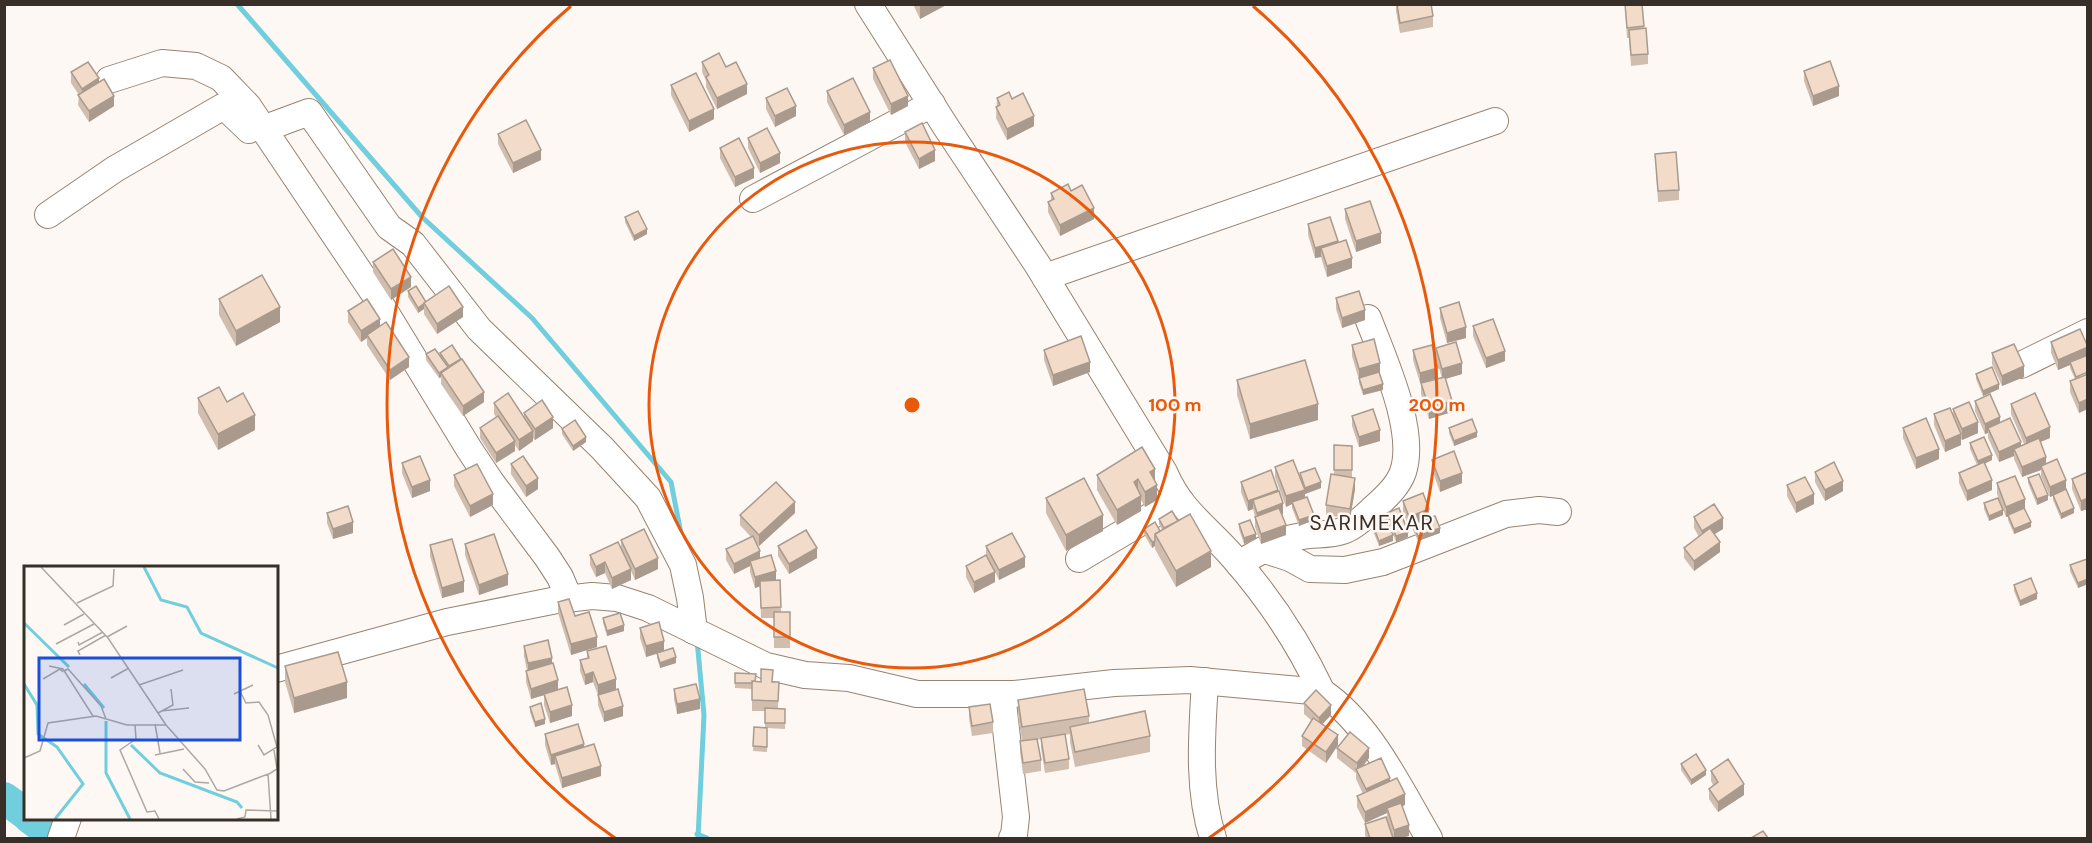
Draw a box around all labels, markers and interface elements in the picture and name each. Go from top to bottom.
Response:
text: 100 m [1148,393,1202,417]
text: 200 m [1409,393,1465,417]
centre of rings [902,395,922,415]
district label: SARIMEKAR [1309,509,1435,537]
inset map [24,566,278,819]

